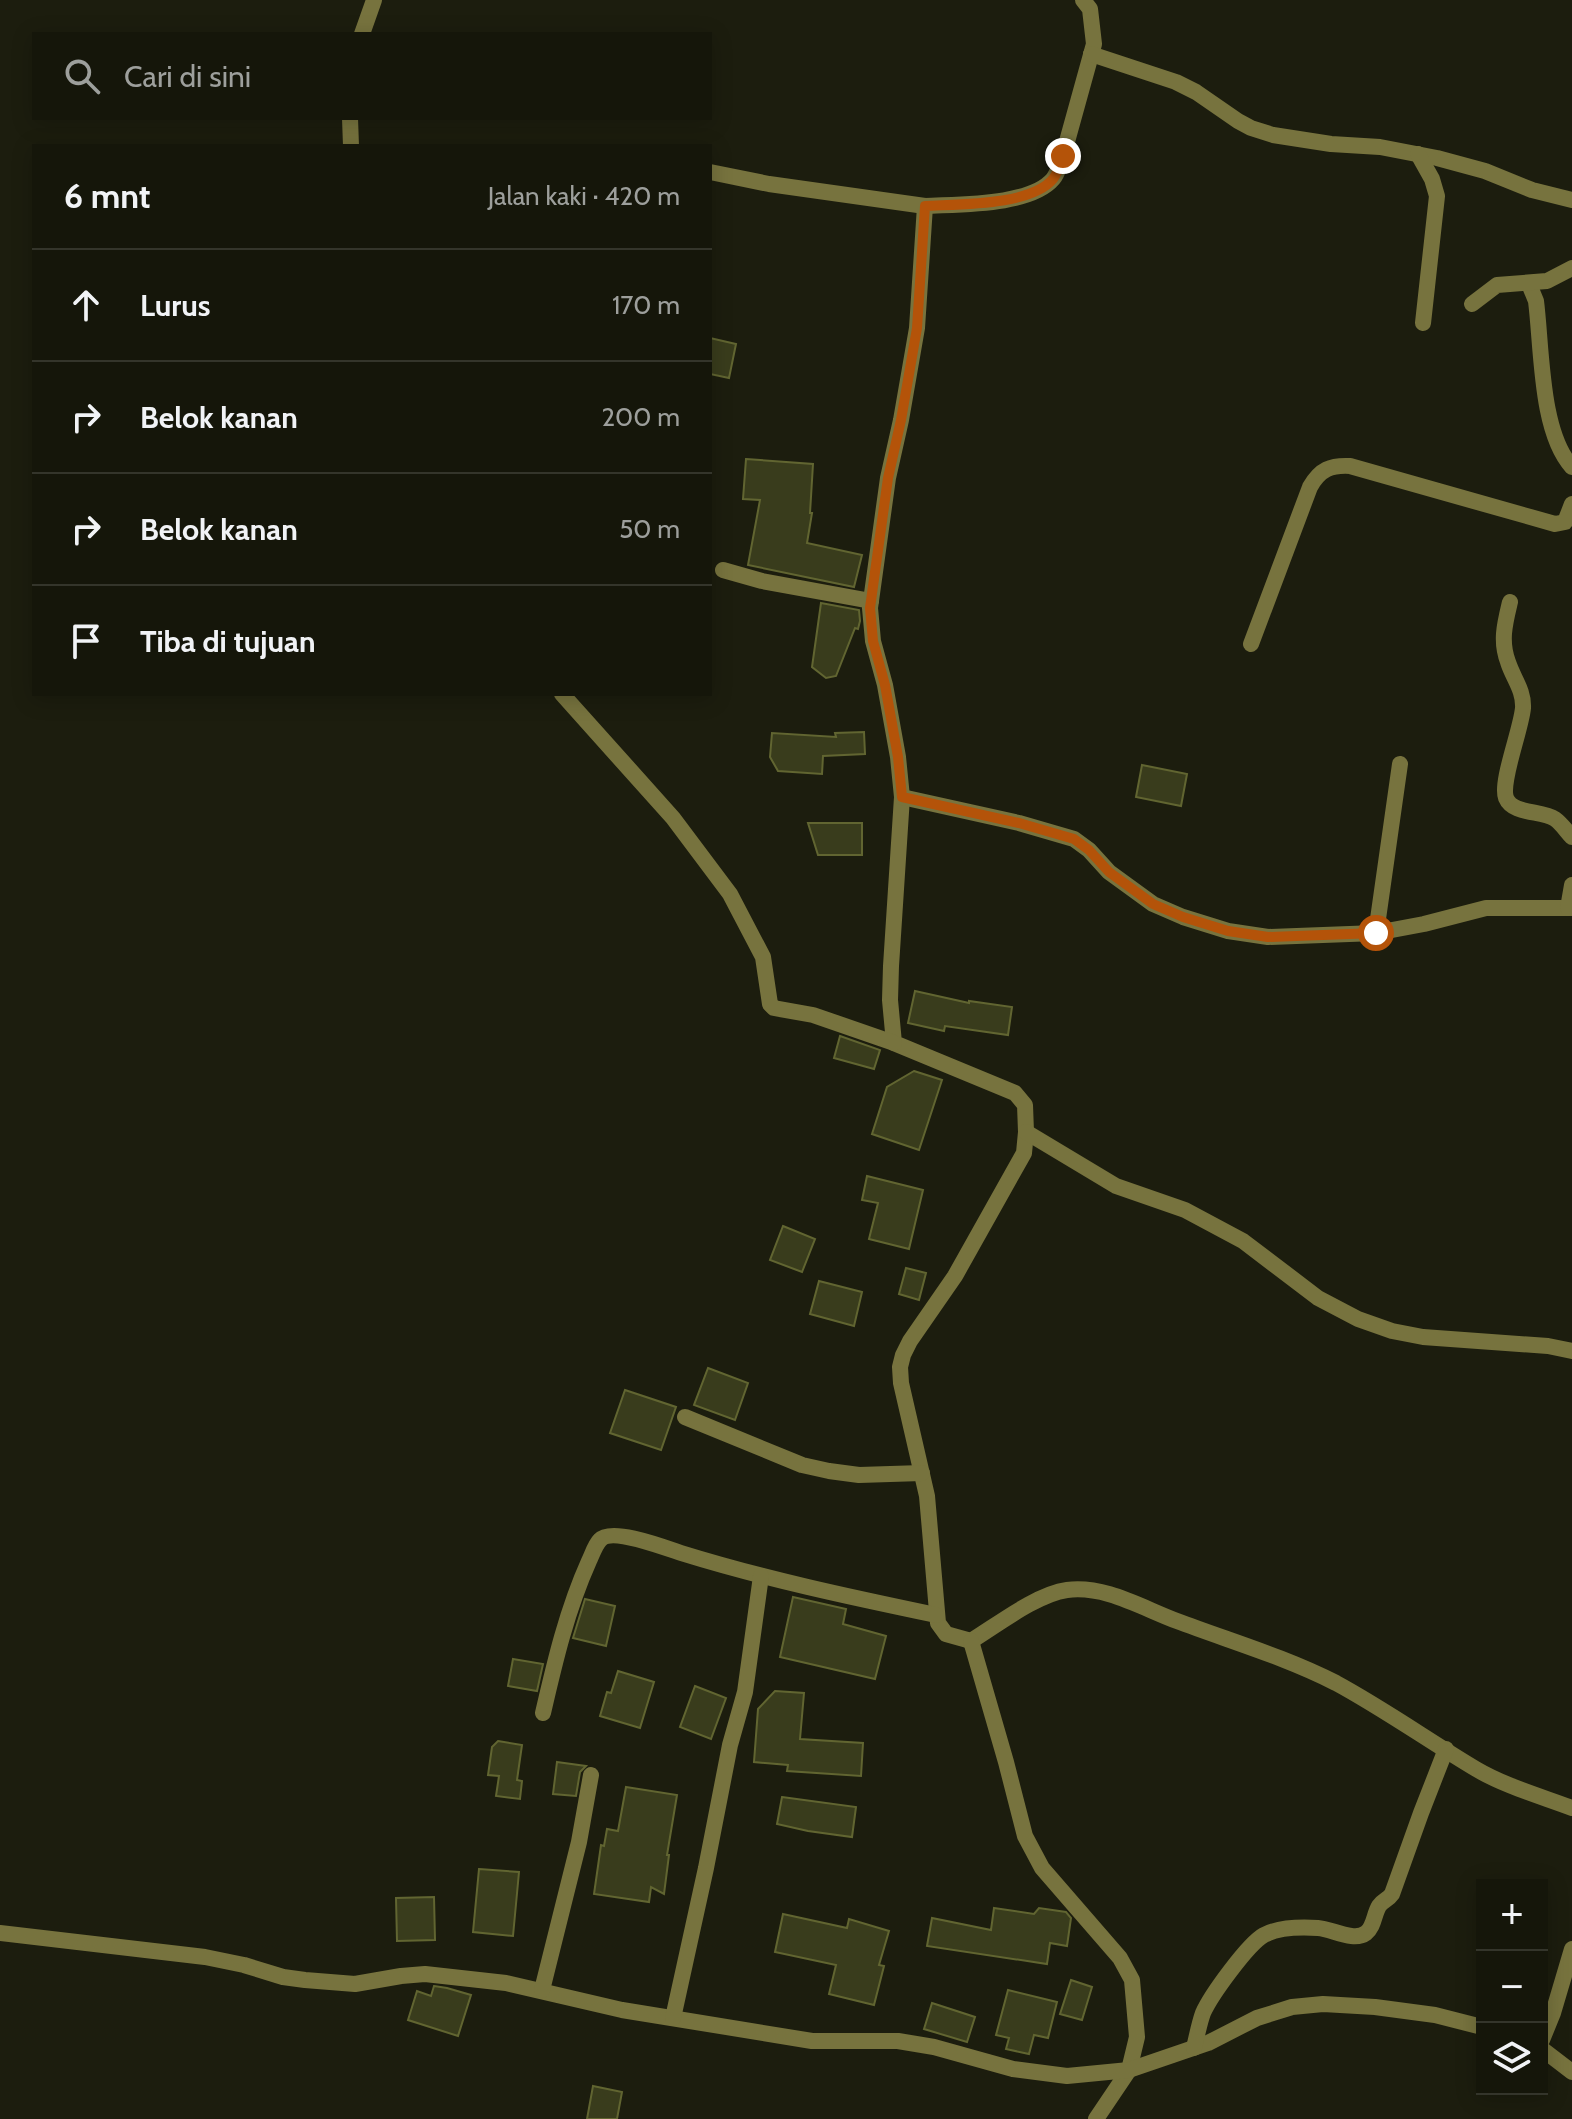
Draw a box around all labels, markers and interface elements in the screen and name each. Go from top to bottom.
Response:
search box [32,32,712,120]
icon: search [60,54,104,98]
text: Cari di sini [124,58,251,95]
route end [1045,138,1081,174]
text: 6 mnt [64,175,151,217]
text: Jalan kaki · 420 m [488,180,680,212]
icon: ahead [64,283,108,327]
text: Lurus [140,287,211,324]
text: 170 m [612,289,680,321]
icon: right [64,395,108,439]
text: Belok kanan [140,399,298,436]
text: 200 m [601,401,680,433]
icon: right [64,507,108,551]
text: Belok kanan [140,511,298,548]
text: 50 m [619,513,680,545]
icon: arrive [64,619,108,663]
text: Tiba di tujuan [140,623,316,660]
route start [1358,915,1394,951]
map controls [1476,1879,1548,2095]
button: + [1476,1879,1548,1951]
button: − [1476,1951,1548,2023]
button: layers [1476,2023,1548,2095]

